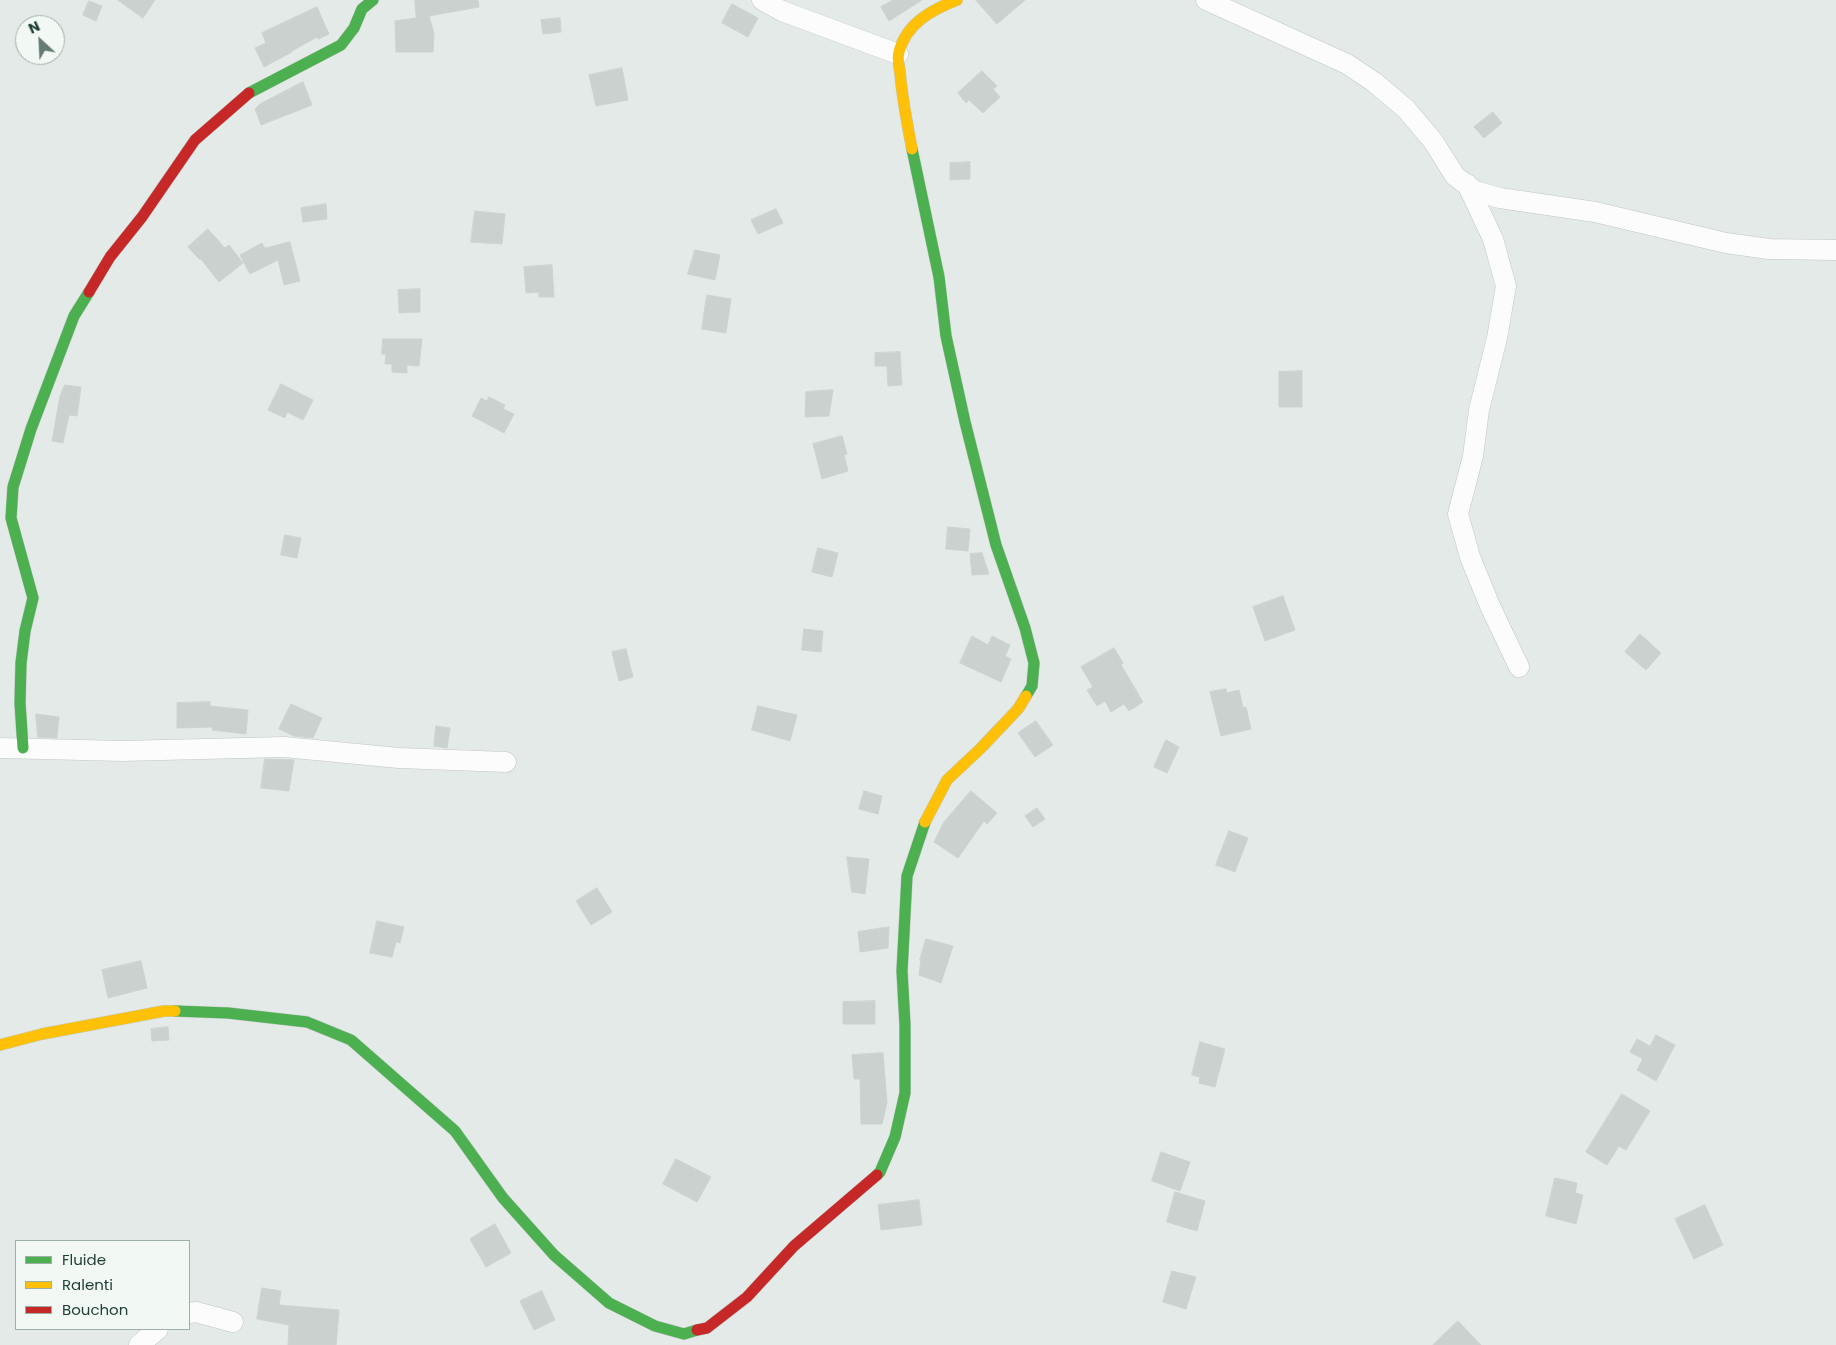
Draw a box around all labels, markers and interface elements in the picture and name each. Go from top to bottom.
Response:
north arrow [15,15,65,65]
text: N [25,16,43,39]
legend [15,1240,190,1330]
text: Fluide [62,1249,106,1270]
text: Ralenti [62,1274,113,1295]
text: Bouchon [62,1299,128,1320]

